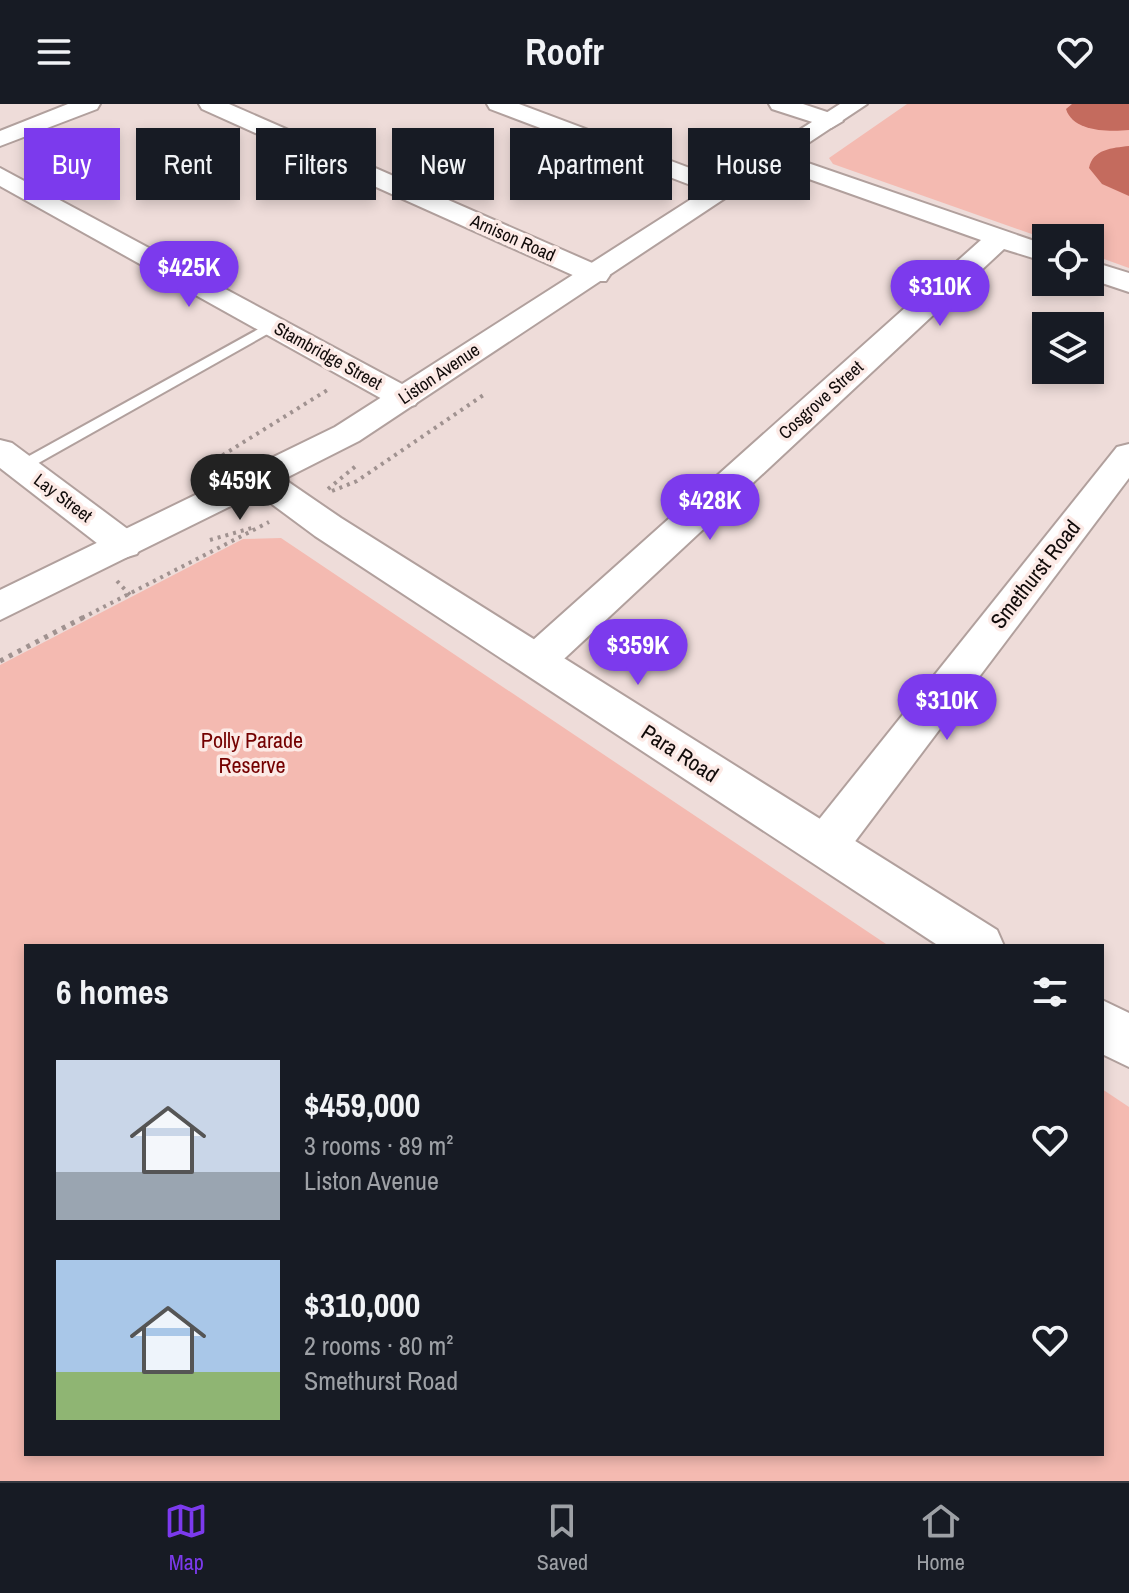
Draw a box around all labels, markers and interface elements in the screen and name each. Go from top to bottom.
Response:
text: Roofr [525,28,604,76]
icon: menu [32,30,76,74]
icon: heart [1053,30,1097,74]
chip: Buy [24,128,120,200]
chip: Rent [136,128,240,200]
chip: Filters [256,128,376,200]
chip: New [392,128,494,200]
chip: Apartment [510,128,672,200]
chip: House [688,128,810,200]
street label: Arnison Road [466,207,560,267]
map controls [1032,224,1104,384]
button: locate [1032,224,1104,296]
pin: $425K [133,241,245,309]
text: $425K [158,249,220,284]
pin: $310K [884,260,996,328]
text: $310K [909,268,971,303]
button: layers [1032,312,1104,384]
street label: Stambridge Street [270,316,387,396]
street label: Liston Avenue [393,337,484,410]
street label: Cosgrove Street [773,355,869,445]
pin: $459K [184,454,296,522]
text: $459K [209,462,271,497]
street label: Lay Street [29,467,98,528]
pin: $428K [654,474,766,542]
text: $428K [679,482,741,517]
street label: Smethurst Road [983,513,1087,635]
pin: $359K [582,619,694,687]
text: $359K [607,627,669,662]
pin: $310K [891,674,1003,742]
text: $310K [916,682,978,717]
street label: Para Road [636,717,724,789]
park label: Polly Parade Reserve [201,725,303,780]
text: 6 homes [56,969,169,1015]
icon: filters [1028,970,1072,1014]
text: $459,000 [304,1082,420,1128]
icon: home [120,1092,216,1188]
icon: heart [1028,1118,1072,1162]
text: 3 rooms · 89 m² [304,1128,453,1163]
text: Liston Avenue [304,1163,439,1198]
text: $310,000 [304,1282,420,1328]
icon: home [120,1292,216,1388]
icon: heart [1028,1318,1072,1362]
text: 2 rooms · 80 m² [304,1328,453,1363]
text: Smethurst Road [304,1363,458,1398]
tab: Map [164,1499,208,1577]
tab: Saved [537,1499,588,1577]
tab: Home [917,1499,965,1577]

